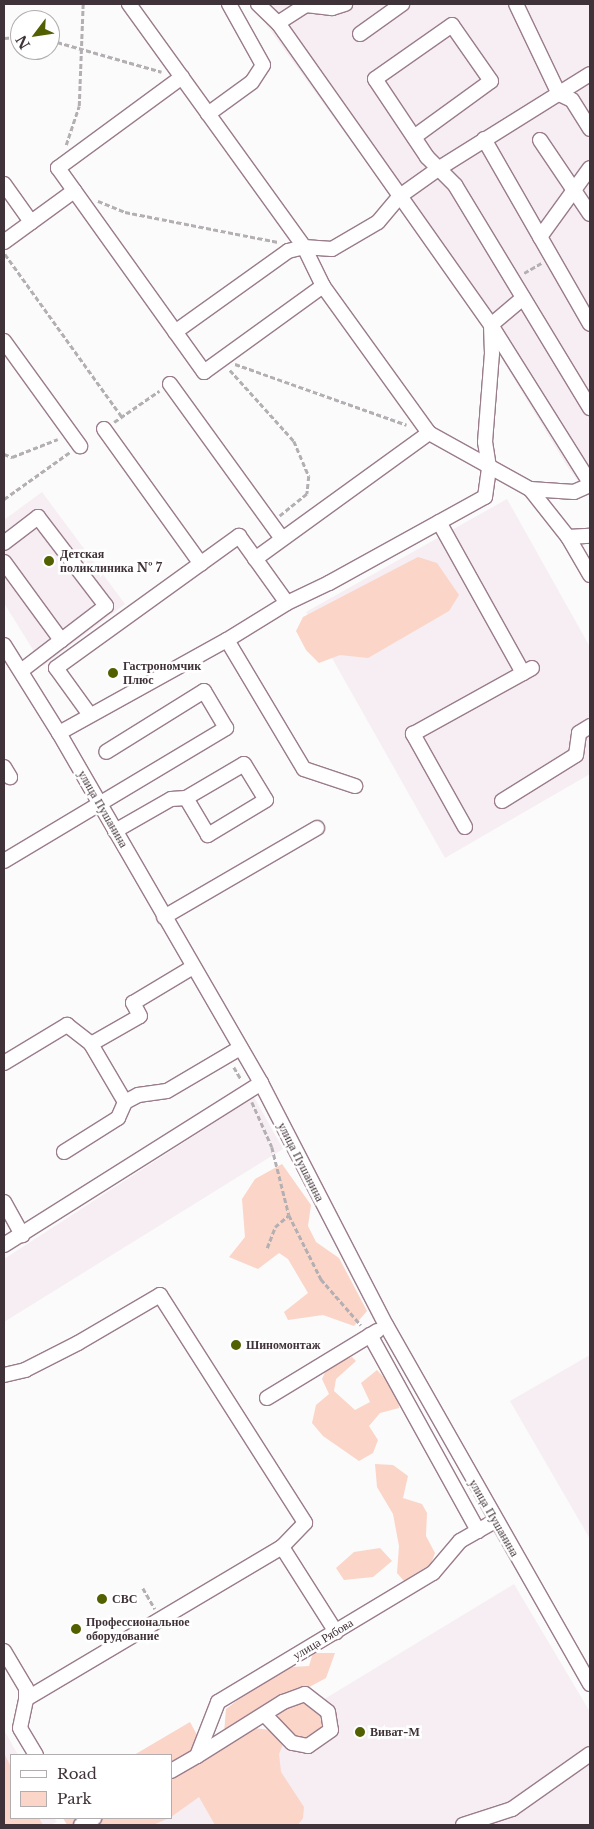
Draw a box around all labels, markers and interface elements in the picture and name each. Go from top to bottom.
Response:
north arrow [10,10,60,60]
text: N [12,32,34,52]
place label: Детская поликлиника № 7 [60,547,162,575]
marker: Детская поликлиника № 7 [42,554,56,568]
place label: Гастрономчик Плюс [123,659,201,687]
marker: Гастрономчик Плюс [107,667,119,679]
street label: улица Пушанина [75,768,131,850]
street label: улица Пушанина [275,1120,327,1204]
place label: Шиномонтаж [246,1338,320,1352]
marker: Шиномонтаж [230,1339,242,1351]
street label: улица Пушанина [466,1477,522,1559]
place label: СВС [112,1592,137,1606]
marker: СВС [96,1593,108,1605]
place label: Профессиональное оборудование [86,1615,190,1643]
street label: улица Рябова [290,1615,356,1663]
marker: Профессиональное оборудование [70,1623,82,1635]
place label: Виват-М [370,1725,420,1739]
marker: Виват-М [354,1726,366,1738]
legend [10,1754,172,1819]
text: Road [57,1764,97,1783]
text: Park [57,1789,92,1808]

